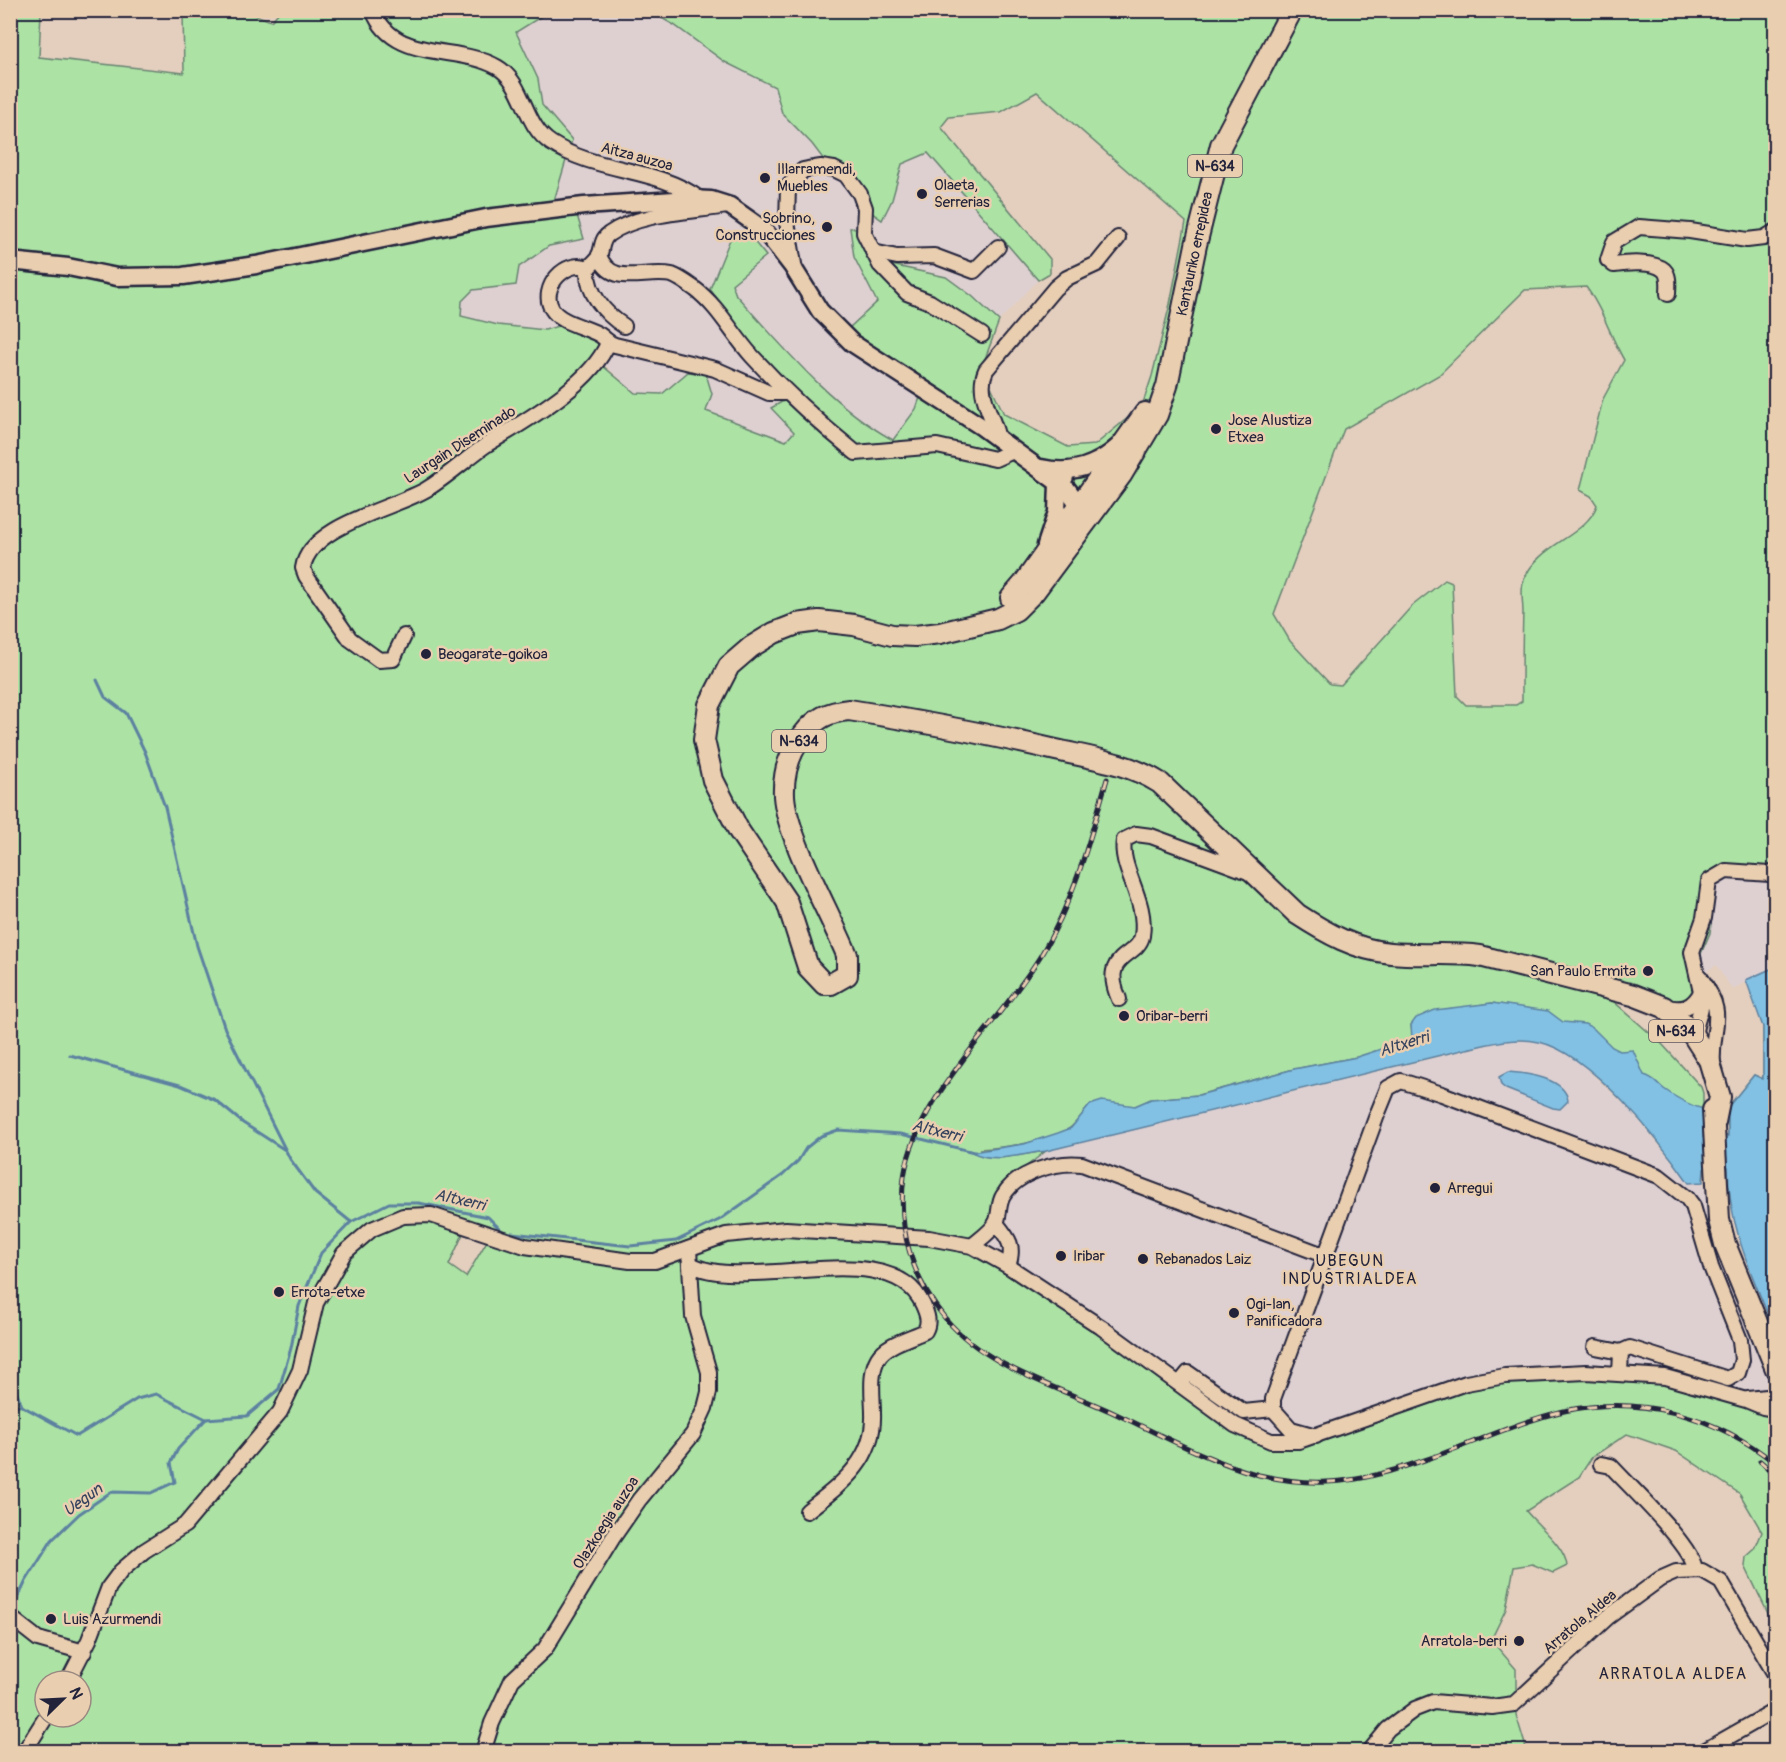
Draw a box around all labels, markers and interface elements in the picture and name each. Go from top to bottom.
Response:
street label: Aitza auzoa [599,138,675,176]
road number: N-634 [1188,155,1242,177]
place label: Illarramendi, Muebles [777,160,856,196]
marker: Illarramendi, Muebles [758,171,772,185]
place label: Olaeta, Serrerias [934,176,990,212]
marker: Olaeta, Serrerias [915,187,929,201]
street label: Kantauriko errepidea [1173,190,1217,318]
place label: Sobrino, Construcciones [716,209,815,245]
marker: Sobrino, Construcciones [820,220,834,234]
street label: Laurgain Diseminado [401,402,519,488]
place label: Jose Alustiza Etxea [1228,411,1312,447]
marker: Jose Alustiza Etxea [1209,422,1223,436]
place label: Beogarate-goikoa [438,645,548,664]
marker: Beogarate-goikoa [419,647,433,661]
road number: N-634 [772,730,826,752]
place label: San Paulo Ermita [1530,962,1636,981]
marker: San Paulo Ermita [1641,964,1655,978]
place label: Oribar-berri [1136,1007,1208,1026]
marker: Oribar-berri [1117,1009,1131,1023]
road number: N-634 [1649,1020,1703,1042]
water label: Altxerri [1377,1026,1433,1061]
water label: Altxerri [910,1115,966,1147]
place label: Arregui [1447,1179,1493,1198]
marker: Arregui [1428,1181,1442,1195]
water label: Altxerri [433,1185,489,1216]
place label: Iribar [1073,1247,1106,1266]
marker: Iribar [1054,1249,1068,1263]
place label: Rebanados Laiz [1155,1250,1252,1269]
district label: UBEGUN INDUSTRIALDEA [1282,1251,1418,1289]
marker: Rebanados Laiz [1136,1252,1150,1266]
place label: Errota-etxe [291,1283,366,1302]
marker: Errota-etxe [272,1285,286,1299]
place label: Ogi-lan, Panificadora [1246,1295,1322,1331]
marker: Ogi-lan, Panificadora [1227,1306,1241,1320]
street label: Olazkoegia auzoa [569,1473,643,1573]
water label: Uegun [59,1479,107,1521]
street label: Arratola Aldea [1539,1586,1621,1658]
place label: Luis Azurmendi [63,1610,161,1629]
marker: Luis Azurmendi [44,1612,58,1626]
place label: Arratola-berri [1421,1632,1507,1651]
marker: Arratola-berri [1512,1634,1526,1648]
district label: ARRATOLA ALDEA [1598,1664,1748,1684]
north arrow [33,1669,93,1729]
text: N [64,1684,87,1702]

